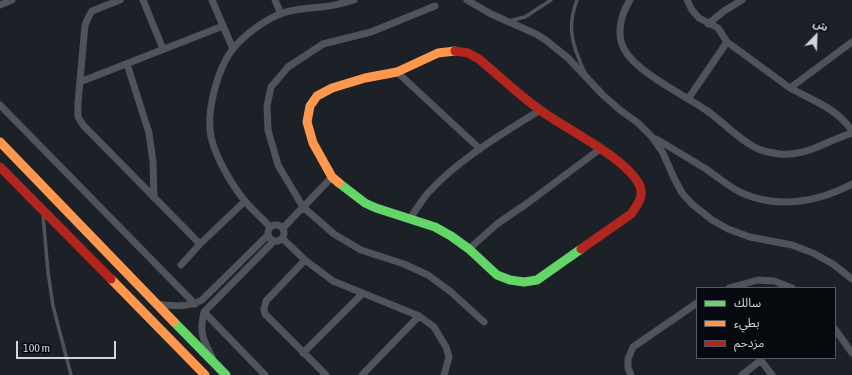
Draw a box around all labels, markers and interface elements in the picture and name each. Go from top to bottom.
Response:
north arrow [796,16,836,56]
text: ش [811,16,830,33]
legend [696,287,836,359]
text: سالك [734,296,761,310]
text: بطيء [734,316,760,330]
scale bar [18,333,118,359]
text: مزدحم [734,336,764,350]
text: 100 m [23,341,50,355]

